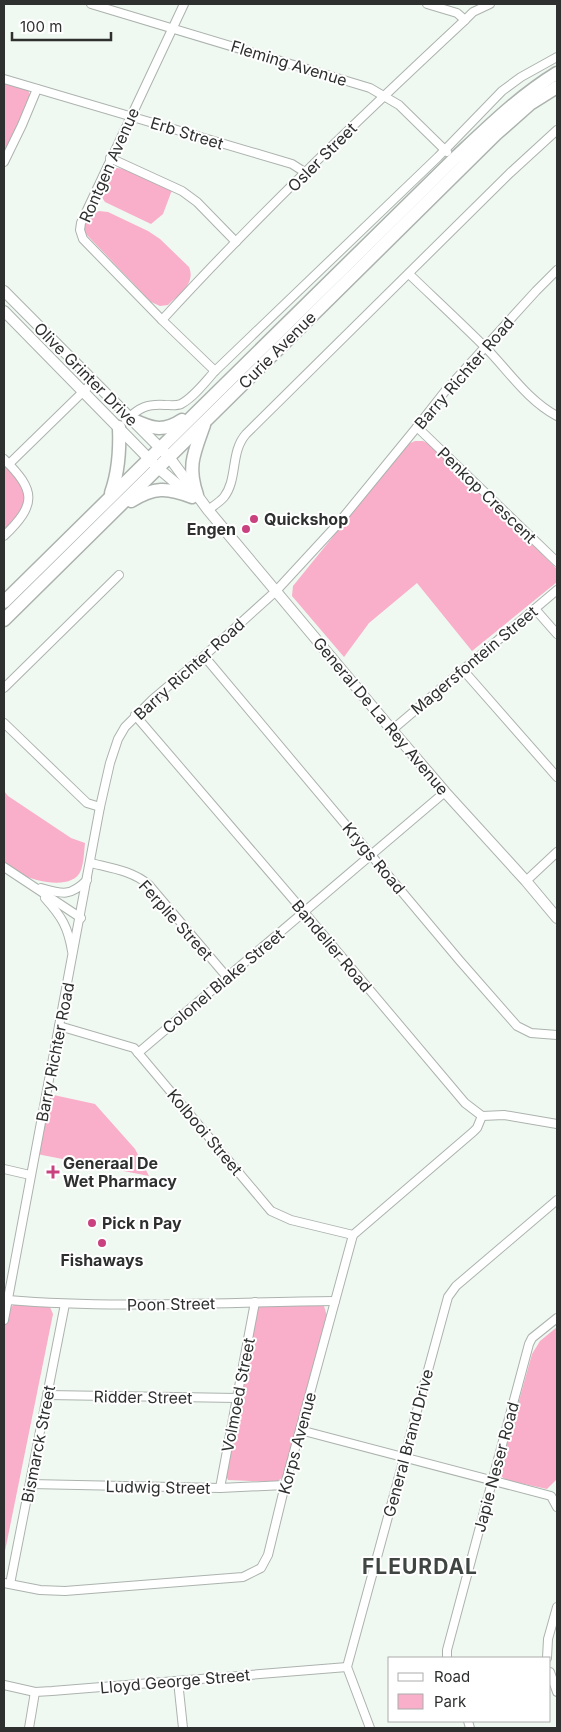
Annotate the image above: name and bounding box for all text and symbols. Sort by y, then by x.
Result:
scale bar [12,10,111,42]
text: 100 m [20,17,62,36]
street label: Fleming Avenue [228,36,350,90]
street label: Rontgen Avenue [75,105,143,225]
street label: Erb Street [148,112,226,154]
street label: Osler Street [283,118,361,196]
street label: Curie Avenue [234,307,320,393]
street label: Barry Richter Road [410,313,518,433]
street label: Olive Grinter Drive [30,318,142,430]
street label: Penkop Crescent [433,443,541,547]
place label: Quickshop [264,509,348,529]
marker: Quickshop [248,513,260,525]
place label: Engen [187,519,236,539]
marker: Engen [240,523,252,535]
street label: Magersfontein Street [407,601,541,719]
street label: Barry Richter Road [130,614,248,724]
street label: General De La Rey Avenue [309,633,453,799]
street label: Krygs Road [338,818,410,898]
street label: Ferplie Street [135,876,217,964]
street label: Bandelier Road [288,896,376,996]
street label: Colonel Blake Street [158,924,288,1038]
street label: Barry Richter Road [32,980,78,1124]
street label: Kolbooi Street [163,1085,247,1179]
place label: Generaal De Wet Pharmacy [63,1153,177,1191]
marker: Generaal De Wet Pharmacy [47,1166,59,1178]
place label: Pick n Pay [102,1213,182,1233]
marker: Pick n Pay [86,1217,98,1229]
marker: Fishaways [96,1237,108,1249]
place label: Fishaways [60,1250,144,1270]
street label: Poon Street [127,1293,215,1315]
street label: Volmoed Street [217,1336,259,1454]
street label: General Brand Drive [379,1367,437,1519]
street label: Bismarck Street [17,1384,59,1504]
street label: Ridder Street [93,1386,193,1408]
street label: Korps Avenue [274,1390,320,1496]
street label: Japie Neser Road [469,1400,523,1534]
street label: Ludwig Street [105,1476,211,1498]
district label: FLEURDAL [362,1554,478,1579]
legend [388,1657,551,1722]
street label: Lloyd George Street [99,1664,251,1698]
text: Road [434,1667,470,1686]
text: Park [434,1692,467,1711]

